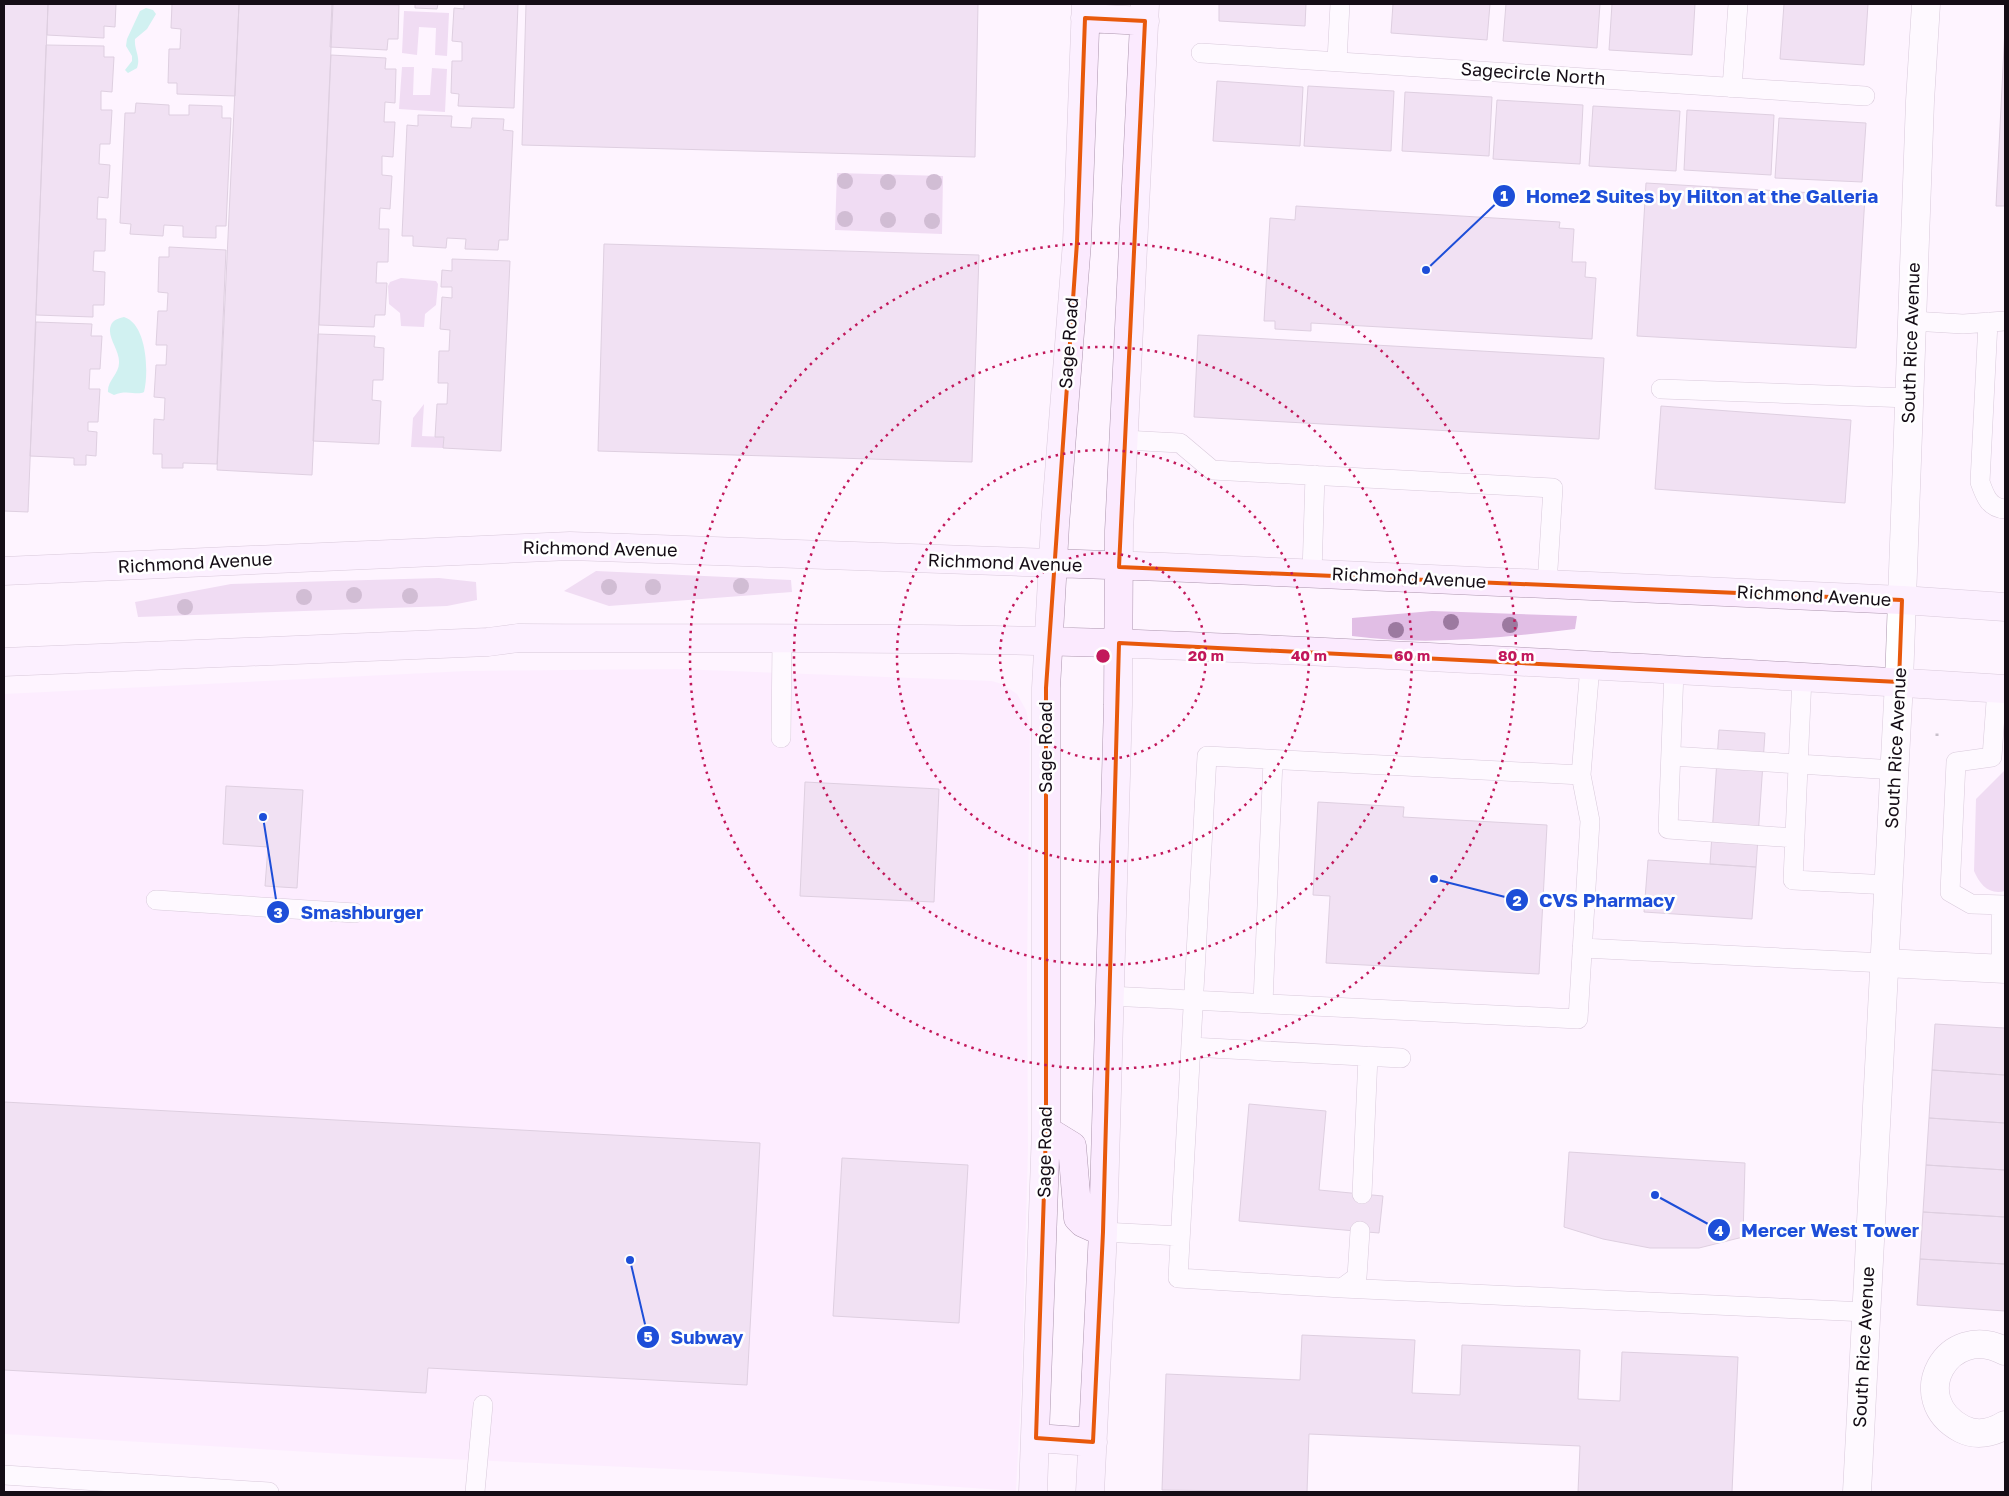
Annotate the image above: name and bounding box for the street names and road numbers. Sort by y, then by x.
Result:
street label: Sagecircle North [1460,57,1606,89]
street label: South Rice Avenue [1896,262,1924,424]
street label: Sage Road [1054,296,1082,389]
street label: Richmond Avenue [522,536,678,560]
street label: Richmond Avenue [117,547,273,577]
street label: Richmond Avenue [927,548,1083,576]
street label: Richmond Avenue [1331,562,1487,592]
street label: Richmond Avenue [1736,580,1892,610]
street label: South Rice Avenue [1880,667,1910,829]
street label: Sage Road [1034,701,1056,793]
street label: Sage Road [1032,1106,1056,1198]
street label: South Rice Avenue [1848,1266,1878,1428]

